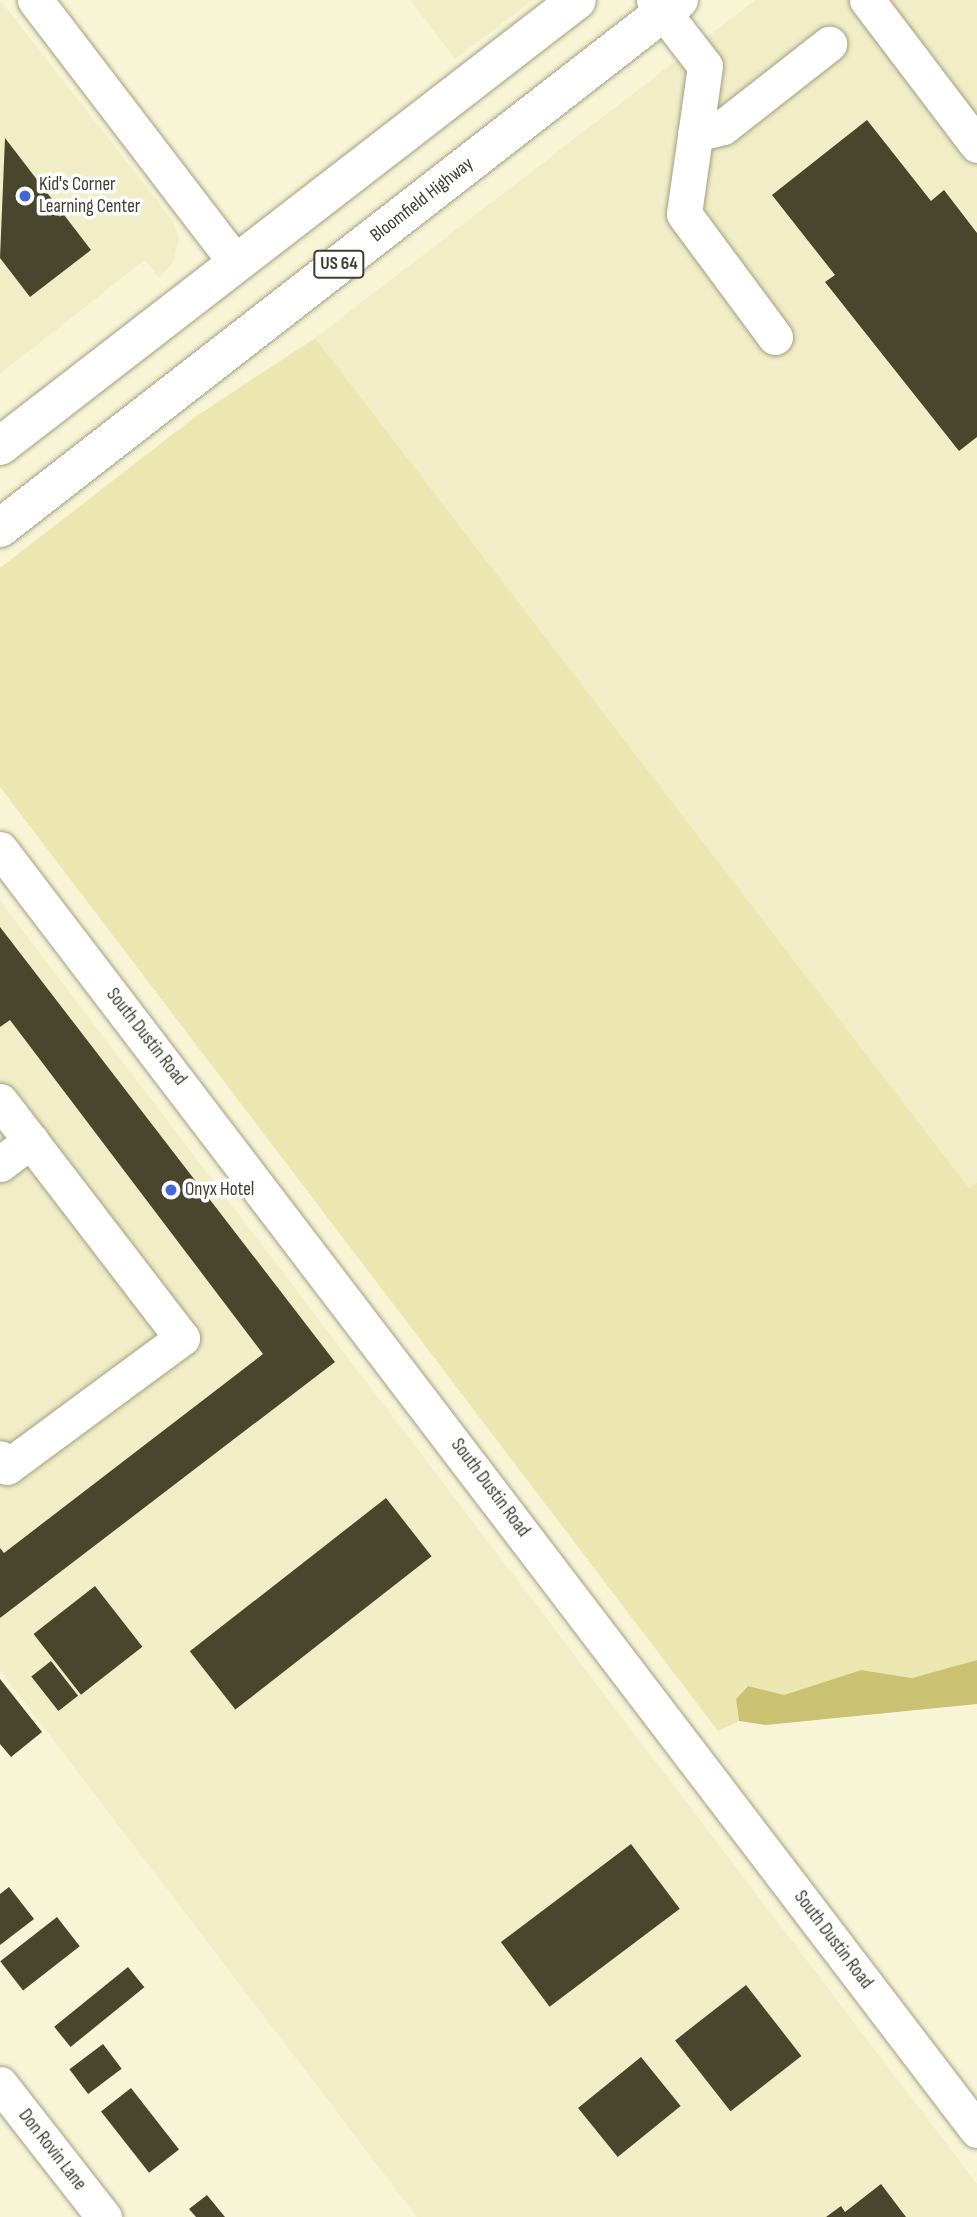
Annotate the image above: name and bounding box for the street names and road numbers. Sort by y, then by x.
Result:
street label: Bloomfield Highway [366,153,478,247]
road number: US 64 [313,250,365,278]
street label: South Dustin Road [101,984,191,1090]
street label: South Dustin Road [446,1434,534,1542]
street label: South Dustin Road [789,1886,877,1994]
street label: Don Rovin Lane [13,2105,91,2195]

